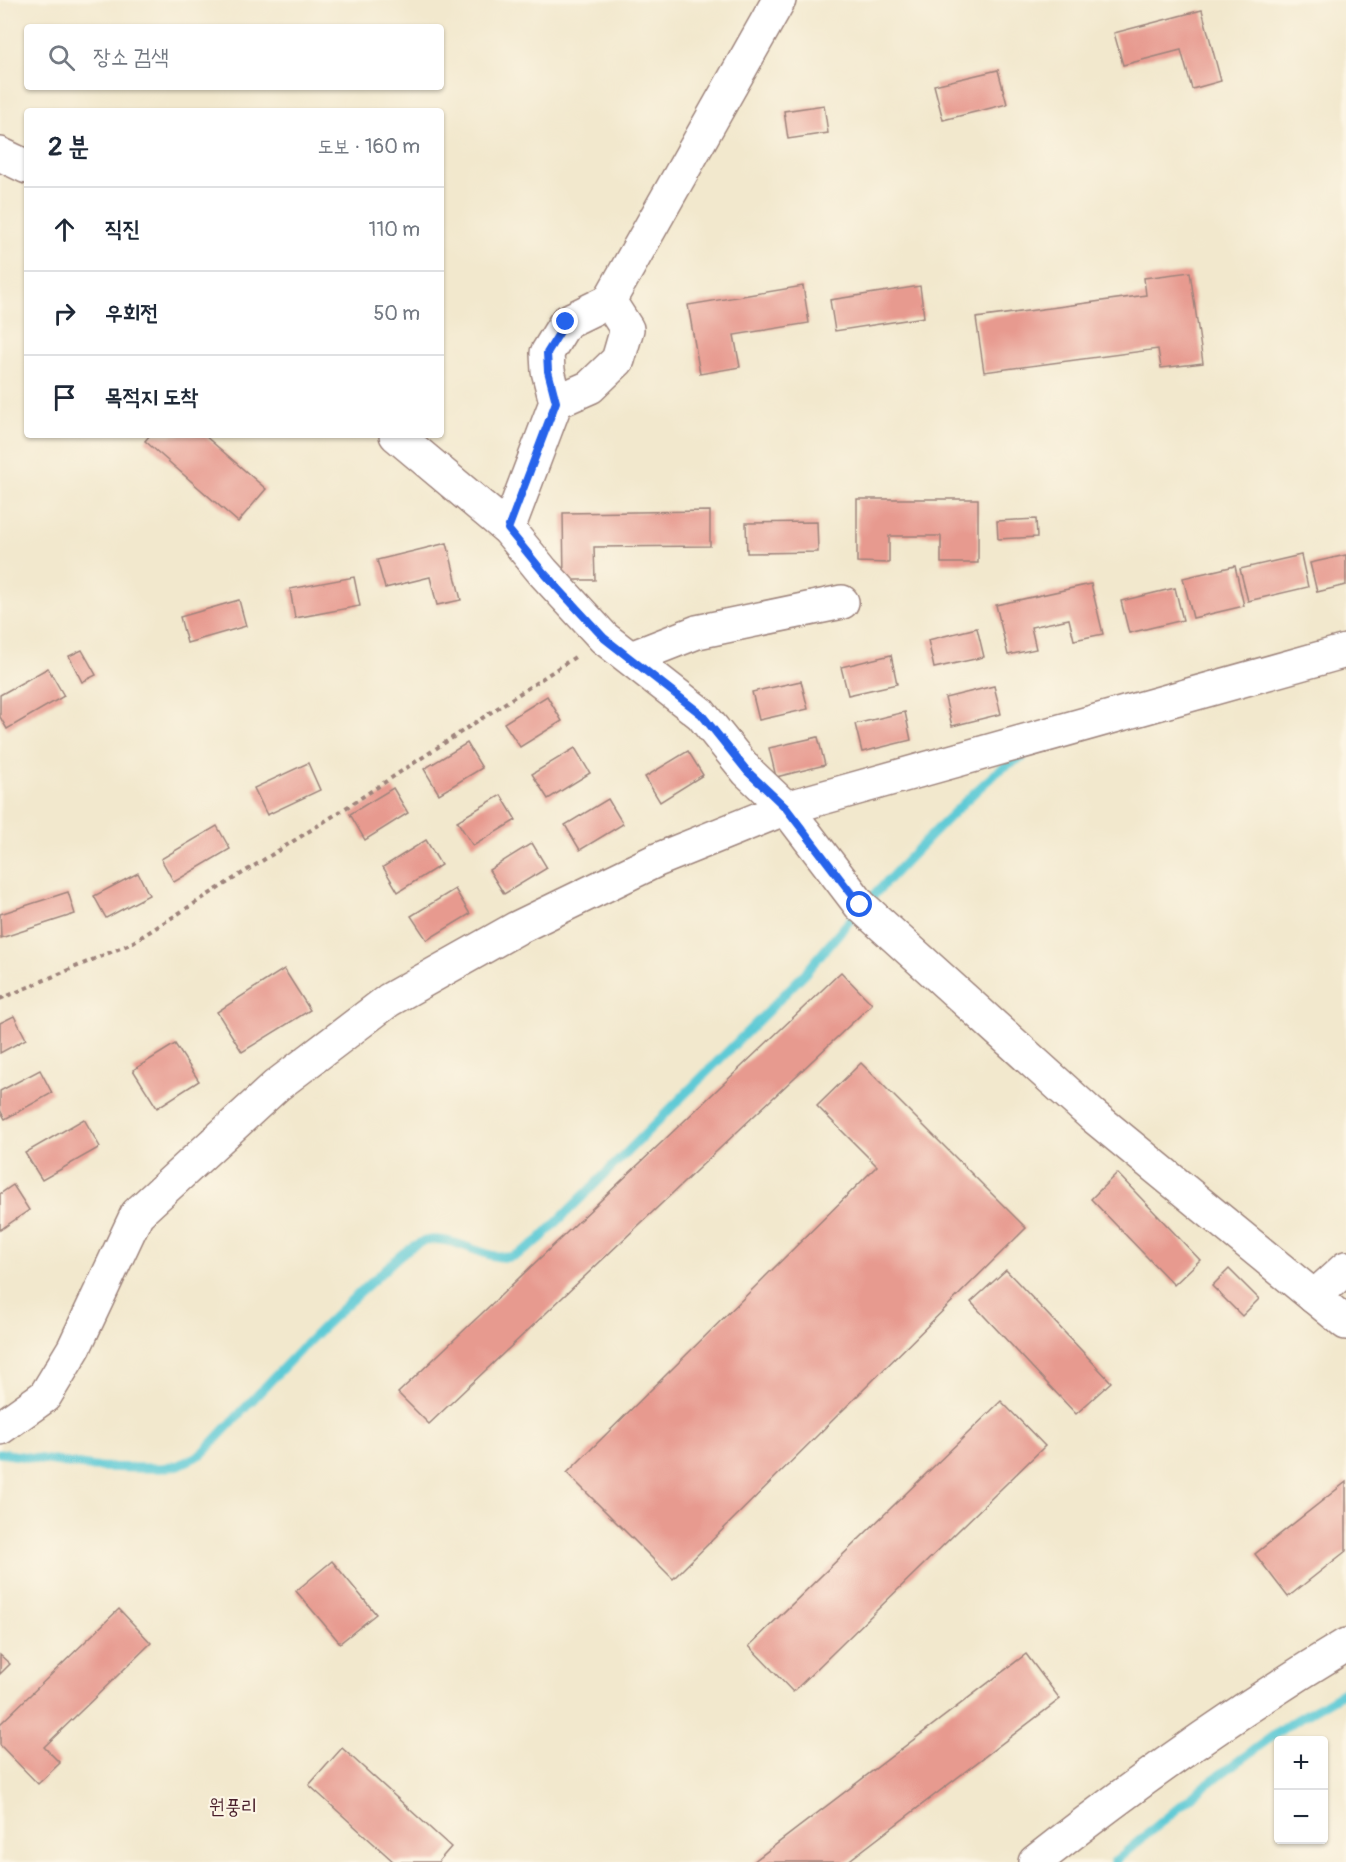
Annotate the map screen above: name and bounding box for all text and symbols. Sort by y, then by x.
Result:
search box [24,24,444,90]
icon: search [45,41,78,74]
text: 장소 검색 [93,43,169,71]
text: 2 분 [48,131,89,163]
text: 도보 · 160 m [317,134,420,159]
icon: ahead [48,213,81,246]
text: 직진 [105,215,140,243]
text: 110 m [369,217,420,242]
icon: right [48,297,81,330]
text: 우회전 [105,299,158,327]
text: 50 m [373,301,420,326]
route end [552,308,578,334]
icon: arrive [48,381,81,414]
text: 목적지 도착 [105,383,198,411]
route start [846,891,872,917]
map controls [1274,1736,1328,1844]
button: + [1274,1736,1328,1790]
button: − [1274,1790,1328,1844]
district label: 원풍리 [209,1794,257,1819]

